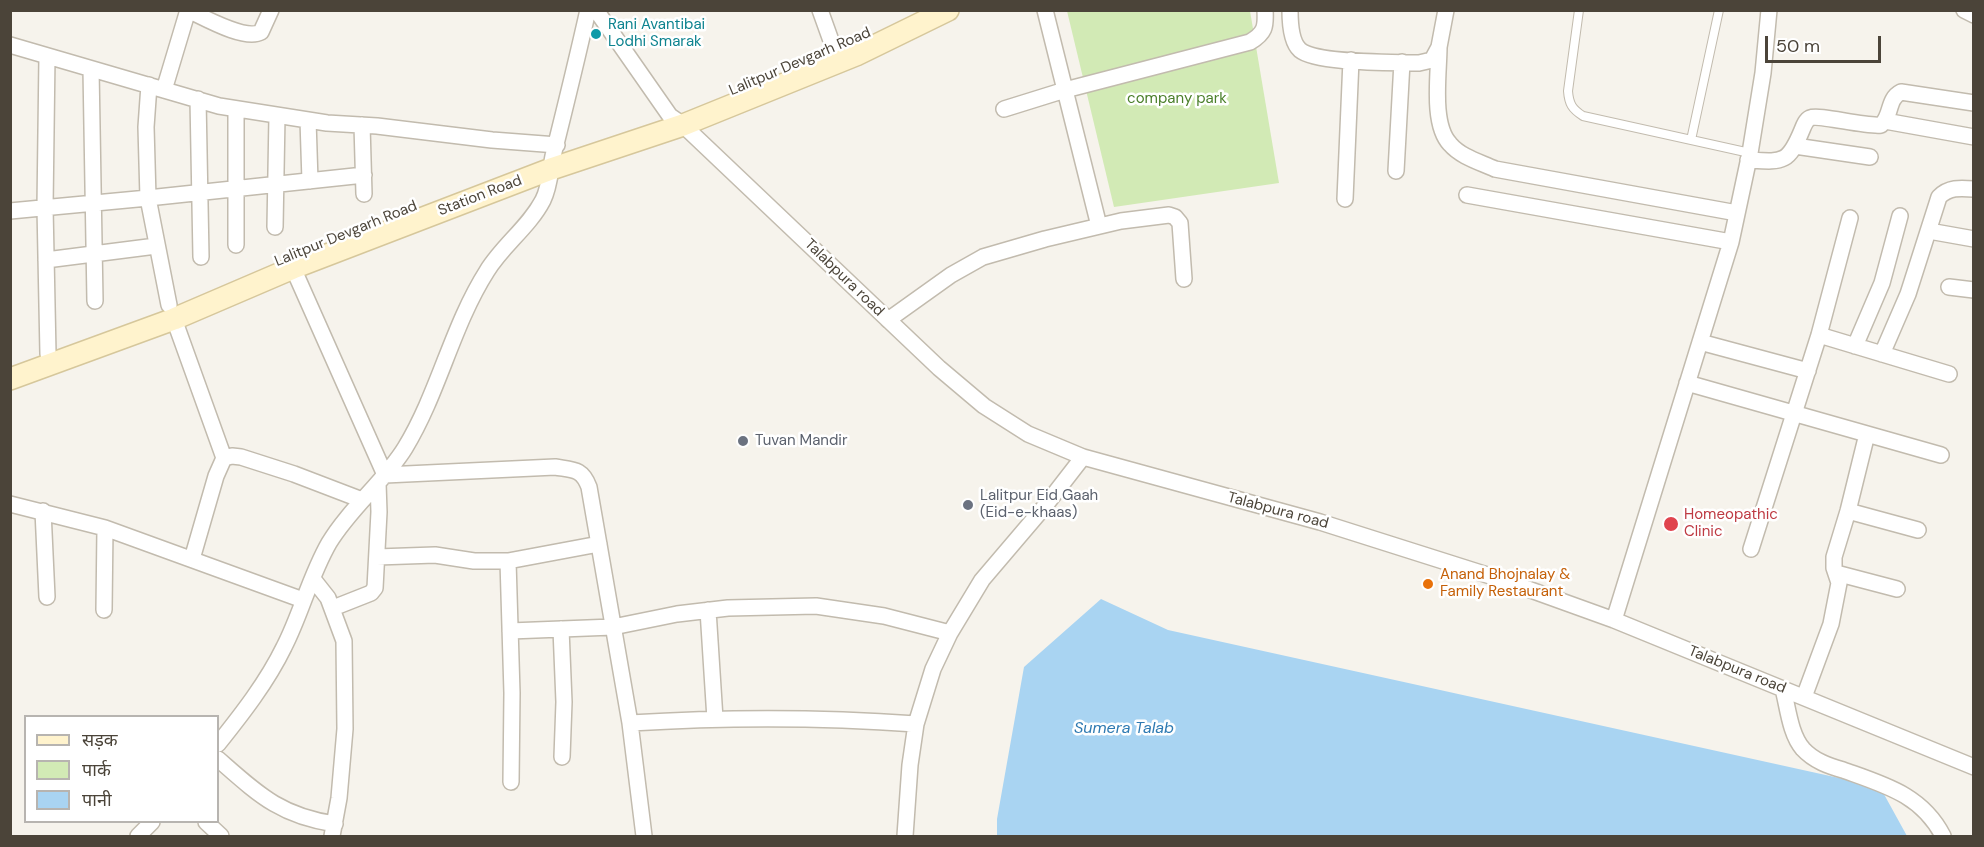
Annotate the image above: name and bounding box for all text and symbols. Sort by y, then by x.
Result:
place label: Rani Avantibai Lodhi Smarak [608,16,705,51]
street label: Lalitpur Devgarh Road [726,24,874,100]
scale bar [1768,24,1884,62]
marker: Rani Avantibai Lodhi Smarak [589,27,603,41]
text: 50 m [1776,34,1820,58]
park label: company park [1127,90,1227,108]
street label: Station Road [435,172,525,220]
street label: Lalitpur Devgarh Road [272,197,420,271]
street label: Talabpura road [800,235,888,321]
place label: Tuvan Mandir [755,432,847,450]
marker: Tuvan Mandir [736,434,750,448]
place label: Lalitpur Eid Gaah (Eid-e-khaas) [980,487,1098,522]
street label: Talabpura road [1226,489,1330,533]
marker: Lalitpur Eid Gaah (Eid-e-khaas) [961,498,975,512]
place label: Homeopathic Clinic [1684,506,1778,541]
marker: Homeopathic Clinic [1662,515,1680,533]
place label: Anand Bhojnalay & Family Restaurant [1440,566,1570,601]
marker: Anand Bhojnalay & Family Restaurant [1421,577,1435,591]
street label: Talabpura road [1686,642,1788,698]
legend [24,715,219,823]
water label: Sumera Talab [1074,719,1174,739]
text: सड़क [82,728,118,752]
text: पार्क [82,758,111,782]
text: पानी [82,788,112,812]

